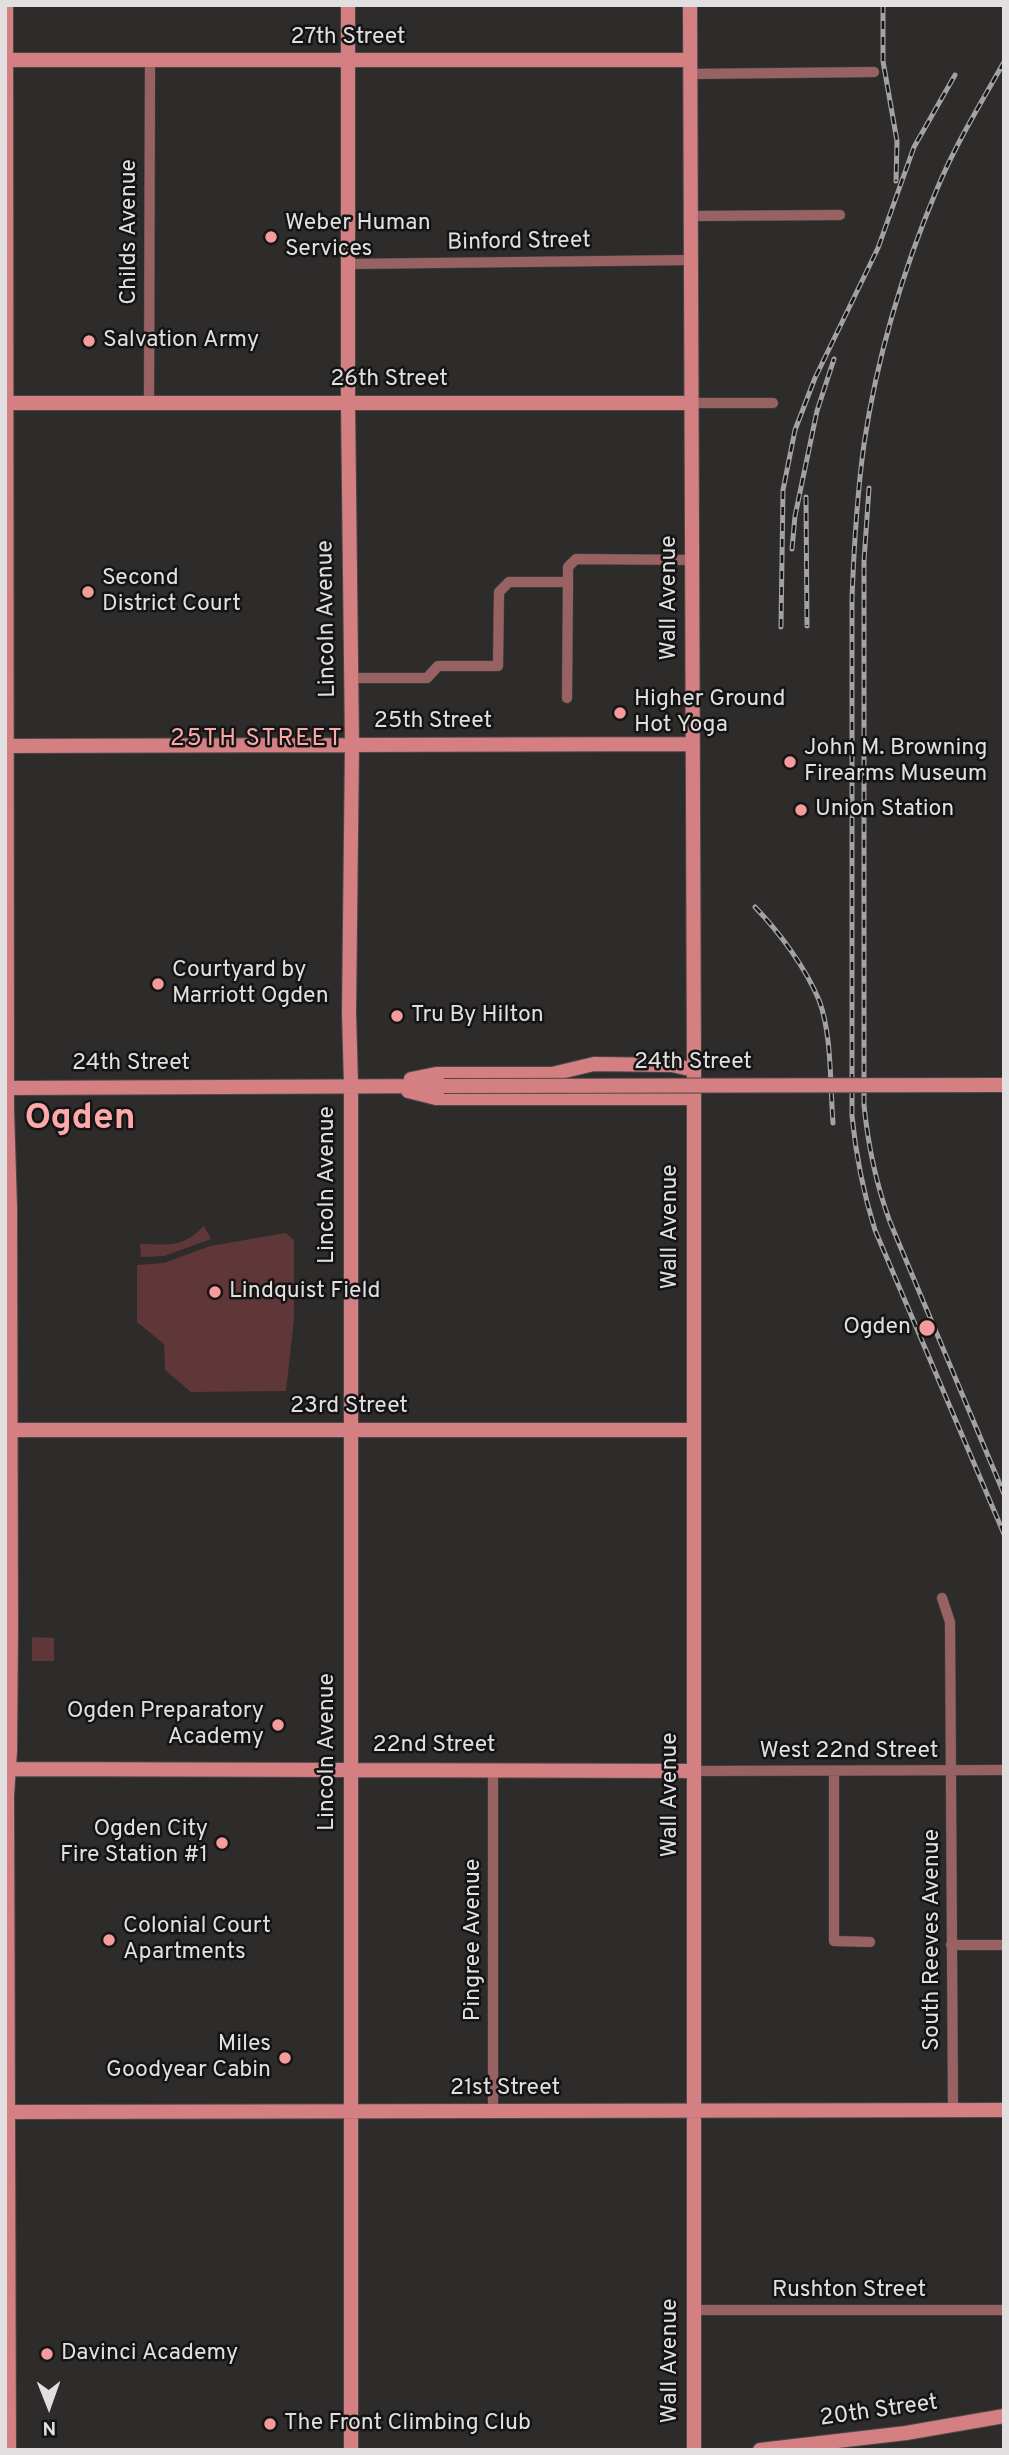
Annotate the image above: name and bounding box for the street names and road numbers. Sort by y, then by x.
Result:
street label: 27th Street [290,24,406,52]
street label: Childs Avenue [116,159,144,305]
street label: Binford Street [447,228,591,258]
street label: 26th Street [330,366,448,394]
street label: Wall Avenue [656,535,684,661]
street label: Lincoln Avenue [313,540,343,698]
street label: 25th Street [374,708,492,736]
street label: 24th Street [634,1049,752,1077]
street label: 24th Street [72,1050,190,1078]
street label: Lincoln Avenue [314,1106,342,1264]
street label: Wall Avenue [657,1164,685,1290]
street label: 23rd Street [290,1393,408,1421]
street label: Lincoln Avenue [314,1673,342,1831]
street label: 22nd Street [372,1732,496,1760]
street label: Wall Avenue [657,1732,685,1858]
street label: West 22nd Street [760,1738,938,1766]
street label: South Reeves Avenue [919,1829,947,2051]
street label: Pingree Avenue [460,1859,488,2021]
street label: 21st Street [450,2075,560,2103]
street label: Rushton Street [772,2277,926,2305]
street label: Wall Avenue [657,2298,685,2424]
street label: 20th Street [818,2390,940,2434]

